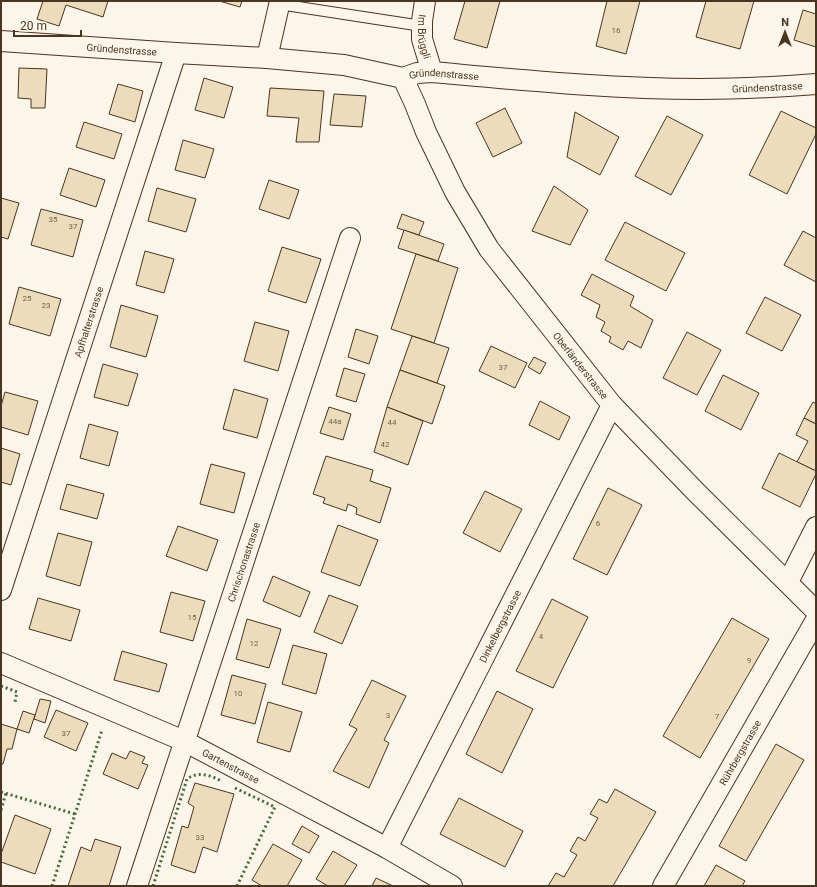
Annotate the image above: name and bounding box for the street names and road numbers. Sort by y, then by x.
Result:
street label: Im Brüggli [416,13,433,60]
street label: Gründenstrasse [86,41,157,57]
street label: Gründenstrasse [407,66,479,82]
street label: Gründenstrasse [732,80,803,94]
street label: Apfhalterstrasse [72,285,105,359]
street label: Oberländerstrasse [551,330,610,401]
street label: Chrischonastrasse [225,521,262,603]
street label: Dinkelbergstrasse [477,588,523,664]
street label: Rührbergstrasse [717,718,763,787]
street label: Gartenstrasse [201,746,261,785]

